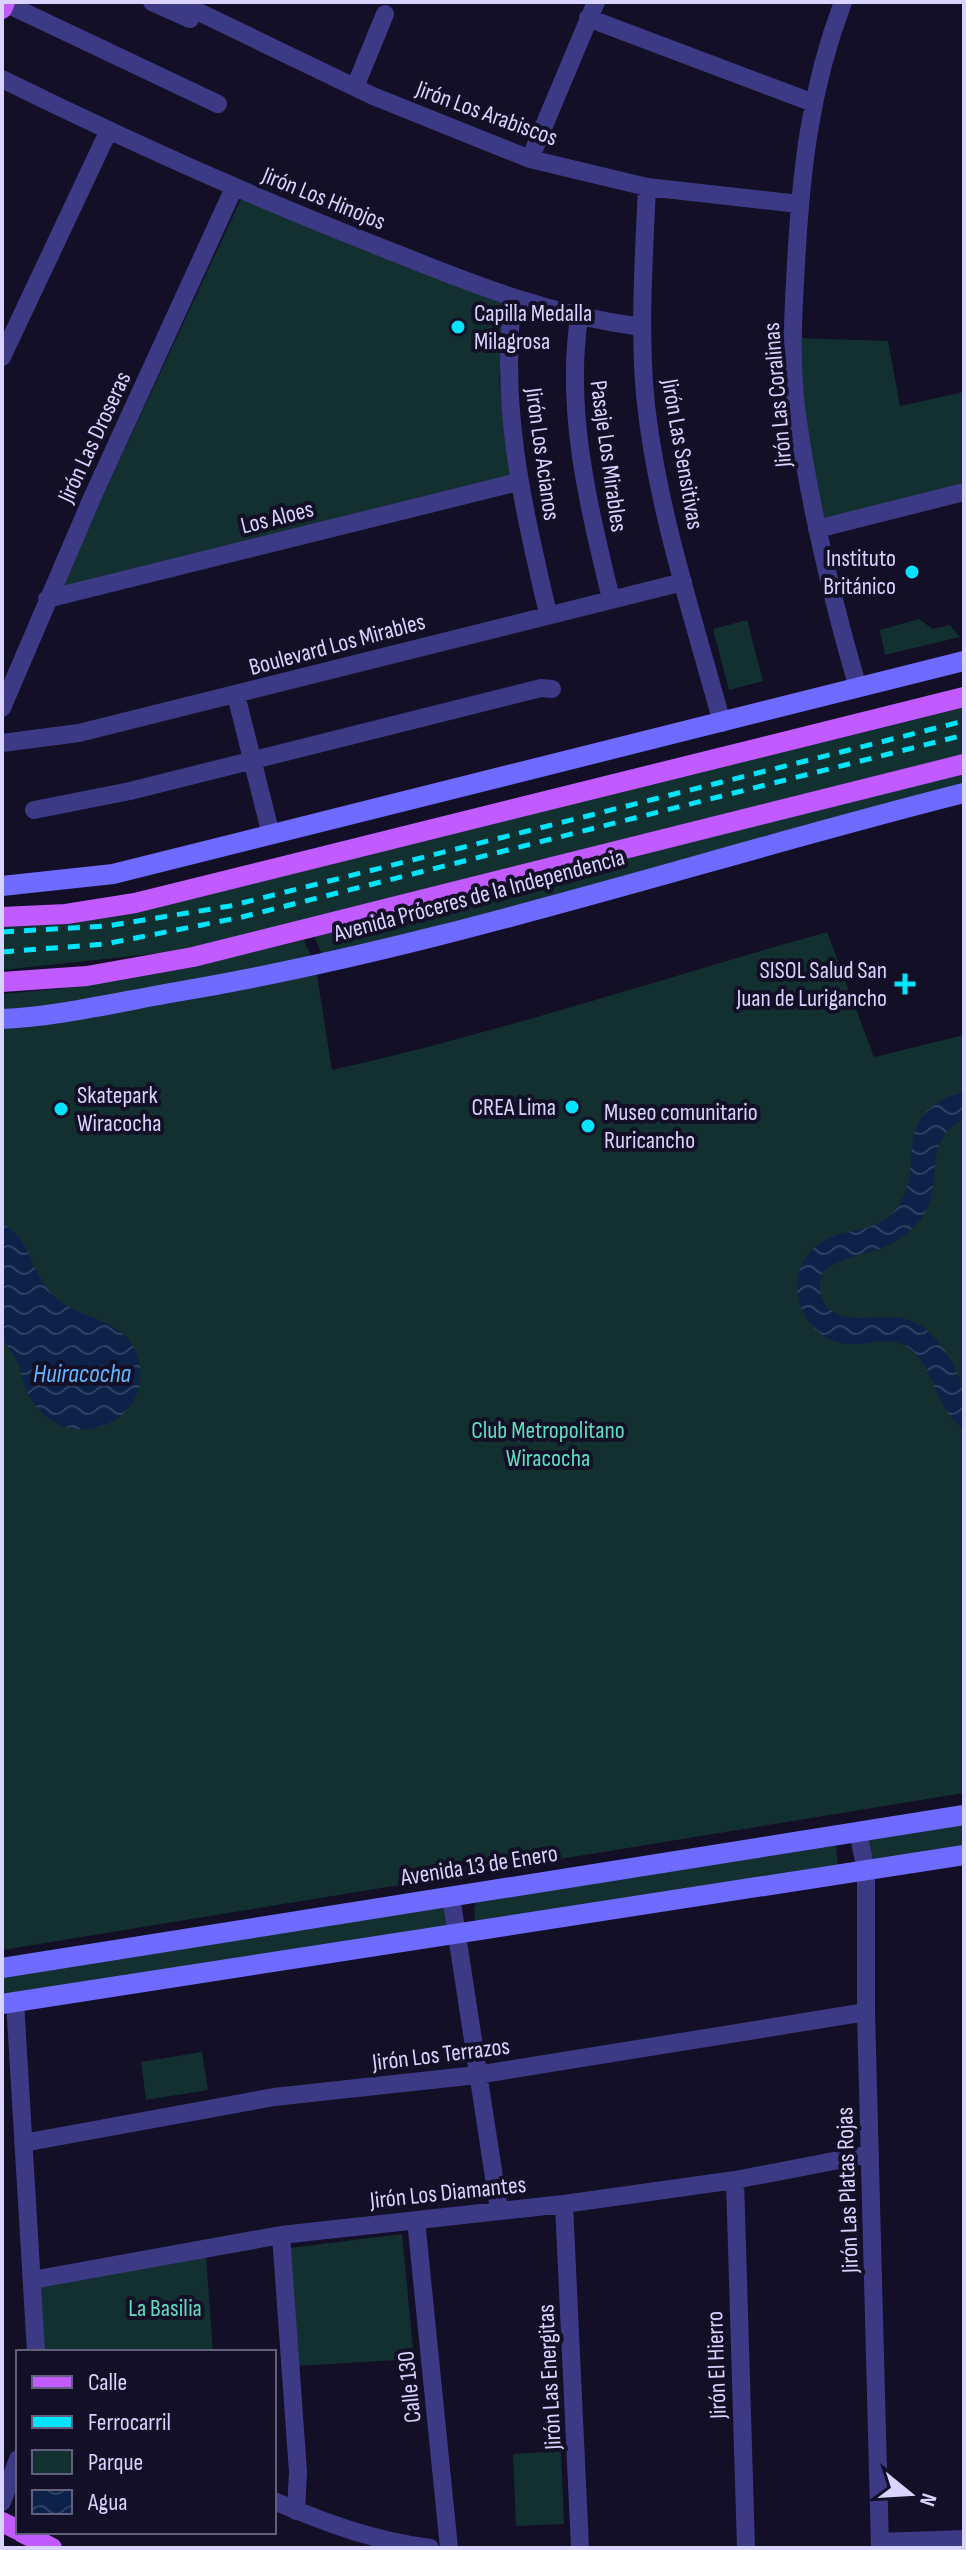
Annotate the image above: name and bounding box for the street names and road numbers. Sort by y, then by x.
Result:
street label: Jirón Los Arabiscos [411,74,562,152]
street label: Jirón Los Hinojos [257,160,390,236]
street label: Jirón Las Coralinas [757,321,798,470]
street label: Jirón Las Droseras [51,367,137,508]
street label: Jirón Las Sensitivas [655,376,710,532]
street label: Pasaje Los Mirables [584,378,633,534]
street label: Jirón Los Acianos [519,385,566,522]
street label: Los Aloes [238,494,317,541]
street label: Boulevard Los Mirables [246,607,428,682]
street label: Avenida Próceres de la Independencia [330,843,628,949]
street label: Avenida 13 de Enero [398,1839,560,1892]
street label: Jirón Los Terrazos [370,2032,511,2077]
street label: Jirón Las Platas Rojas [830,2106,865,2274]
street label: Jirón Los Diamantes [368,2170,528,2215]
street label: Jirón Las Energitas [531,2303,568,2451]
street label: Jirón El Hierro [700,2311,733,2420]
street label: Calle 130 [391,2350,428,2424]

